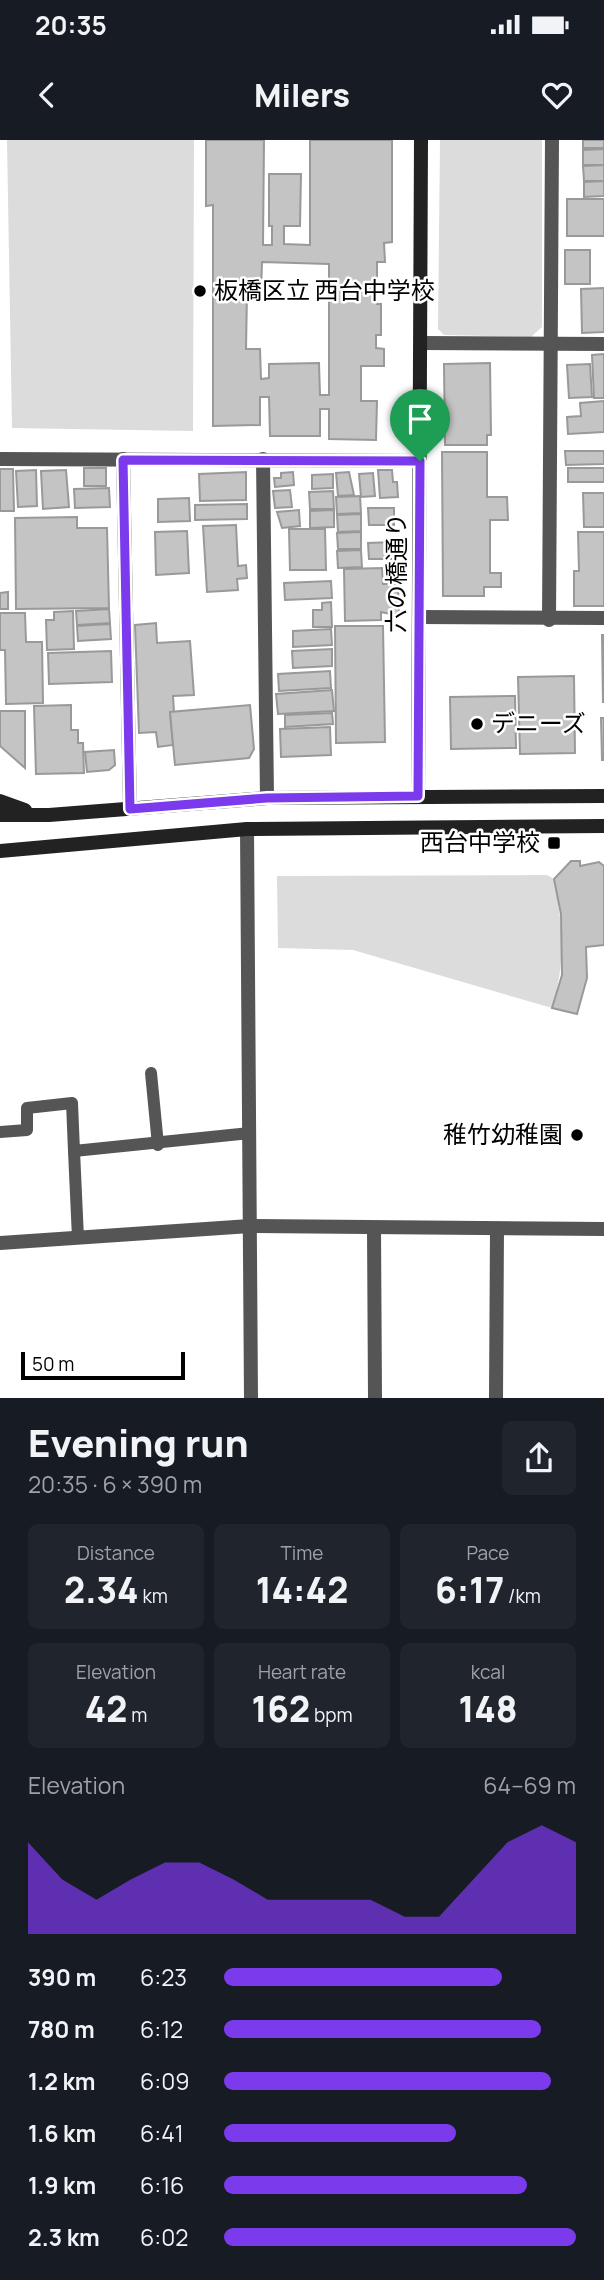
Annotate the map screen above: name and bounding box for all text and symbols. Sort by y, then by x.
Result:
text: 20:35 [35,7,107,43]
text: Milers [254,73,350,117]
icon: back [28,76,66,114]
icon: heart [538,76,576,114]
place label: 板橋区立 西台中学校 [214,273,435,306]
marker: 板橋区立 西台中学校 [192,283,208,299]
pin [390,389,450,461]
icon: arrive [401,400,439,438]
street label: 六の橋通り [379,513,412,633]
place label: デニーズ [491,706,586,739]
marker: デニーズ [469,716,485,732]
place label: 西台中学校 [420,825,540,858]
marker: 西台中学校 [546,835,562,851]
place label: 稚竹幼稚園 [443,1117,563,1150]
marker: 稚竹幼稚園 [569,1127,585,1143]
scale bar [21,1349,186,1381]
text: 50 m [32,1351,74,1377]
text: Evening run [28,1416,249,1468]
button: share [502,1421,576,1495]
text: 20:35 · 6 × 390 m [28,1468,202,1500]
text: Distance [77,1540,155,1566]
text: Time [281,1540,323,1566]
text: Pace [467,1540,509,1566]
text: 2.34 [64,1566,139,1614]
text: 14:42 [256,1566,348,1614]
text: 6:17 [435,1566,504,1614]
text: km [139,1583,168,1609]
text: /km [504,1583,541,1609]
text: Elevation [76,1659,156,1685]
text: Heart rate [258,1659,346,1685]
text: kcal [471,1659,505,1685]
text: 42 [85,1685,127,1733]
text: 162 [251,1685,310,1733]
text: 148 [458,1685,518,1733]
text: m [127,1702,147,1728]
text: bpm [310,1702,353,1728]
text: Elevation [28,1769,125,1801]
text: 64–69 m [483,1769,576,1801]
text: 390 m [28,1961,96,1993]
text: 6:23 [140,1961,187,1993]
text: 780 m [28,2013,95,2045]
text: 6:12 [140,2013,183,2045]
text: 1.2 km [28,2065,95,2097]
text: 6:09 [140,2065,189,2097]
text: 1.6 km [28,2117,96,2149]
text: 6:41 [140,2117,184,2149]
text: 1.9 km [28,2169,96,2201]
text: 6:16 [140,2169,184,2201]
text: 2.3 km [28,2221,100,2253]
text: 6:02 [140,2221,188,2253]

